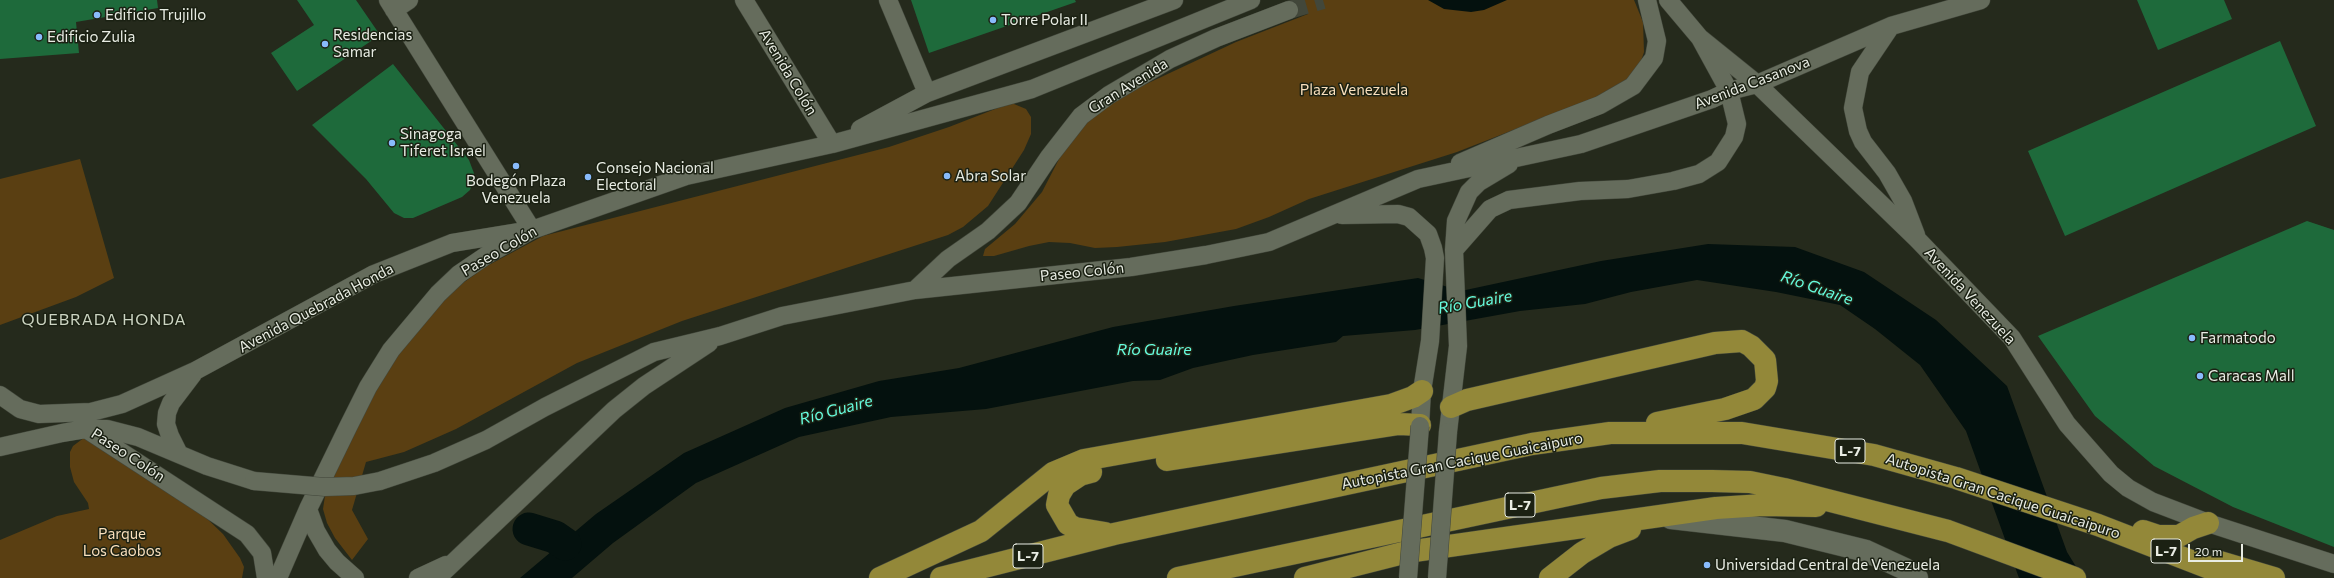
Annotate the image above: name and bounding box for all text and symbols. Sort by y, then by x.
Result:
place label: Edificio Trujillo [105,6,206,24]
marker: Edificio Trujillo [92,10,102,20]
place label: Torre Polar II [1001,11,1088,29]
marker: Torre Polar II [988,15,998,25]
place label: Residencias Samar [333,26,412,61]
street label: Avenida Colón [755,26,821,118]
place label: Edificio Zulia [47,28,135,46]
marker: Edificio Zulia [34,32,44,42]
marker: Residencias Samar [320,39,330,49]
street label: Avenida Casanova [1692,53,1812,113]
street label: Gran Avenida [1085,54,1171,118]
park label: Plaza Venezuela [1300,81,1408,99]
place label: Sinagoga Tiferet Israel [400,125,486,160]
marker: Sinagoga Tiferet Israel [387,138,397,148]
place label: Consejo Nacional Electoral [596,159,714,194]
marker: Bodegón Plaza Venezuela [511,161,521,171]
place label: Abra Solar [955,167,1026,185]
marker: Abra Solar [942,171,952,181]
place label: Bodegón Plaza Venezuela [466,172,566,207]
marker: Consejo Nacional Electoral [583,172,593,182]
street label: Paseo Colón [458,222,540,280]
street label: Avenida Venezuela [1920,244,2020,348]
street label: Paseo Colón [1039,259,1125,285]
street label: Avenida Quebrada Honda [236,260,396,356]
water label: Río Guaire [1778,267,1856,309]
water label: Río Guaire [1436,286,1514,318]
district label: QUEBRADA HONDA [21,310,187,330]
place label: Farmatodo [2200,329,2276,347]
marker: Farmatodo [2187,333,2197,343]
water label: Río Guaire [1116,340,1192,360]
place label: Caracas Mall [2208,367,2294,385]
marker: Caracas Mall [2195,371,2205,381]
water label: Río Guaire [797,391,875,429]
street label: Paseo Colón [88,424,168,486]
street label: Autopista Gran Cacique Guaicaipuro [1340,429,1584,493]
road number: L-7 [1835,439,1865,463]
street label: Autopista Gran Cacique Guaicaipuro [1883,449,2123,543]
road number: L-7 [1505,493,1535,517]
park label: Parque Los Caobos [83,525,161,560]
scale bar [2190,536,2245,562]
road number: L-7 [2151,539,2181,563]
road number: L-7 [1013,544,1043,568]
text: 20 m [2195,544,2222,558]
place label: Universidad Central de Venezuela [1715,556,1940,574]
marker: Universidad Central de Venezuela [1702,560,1712,570]

